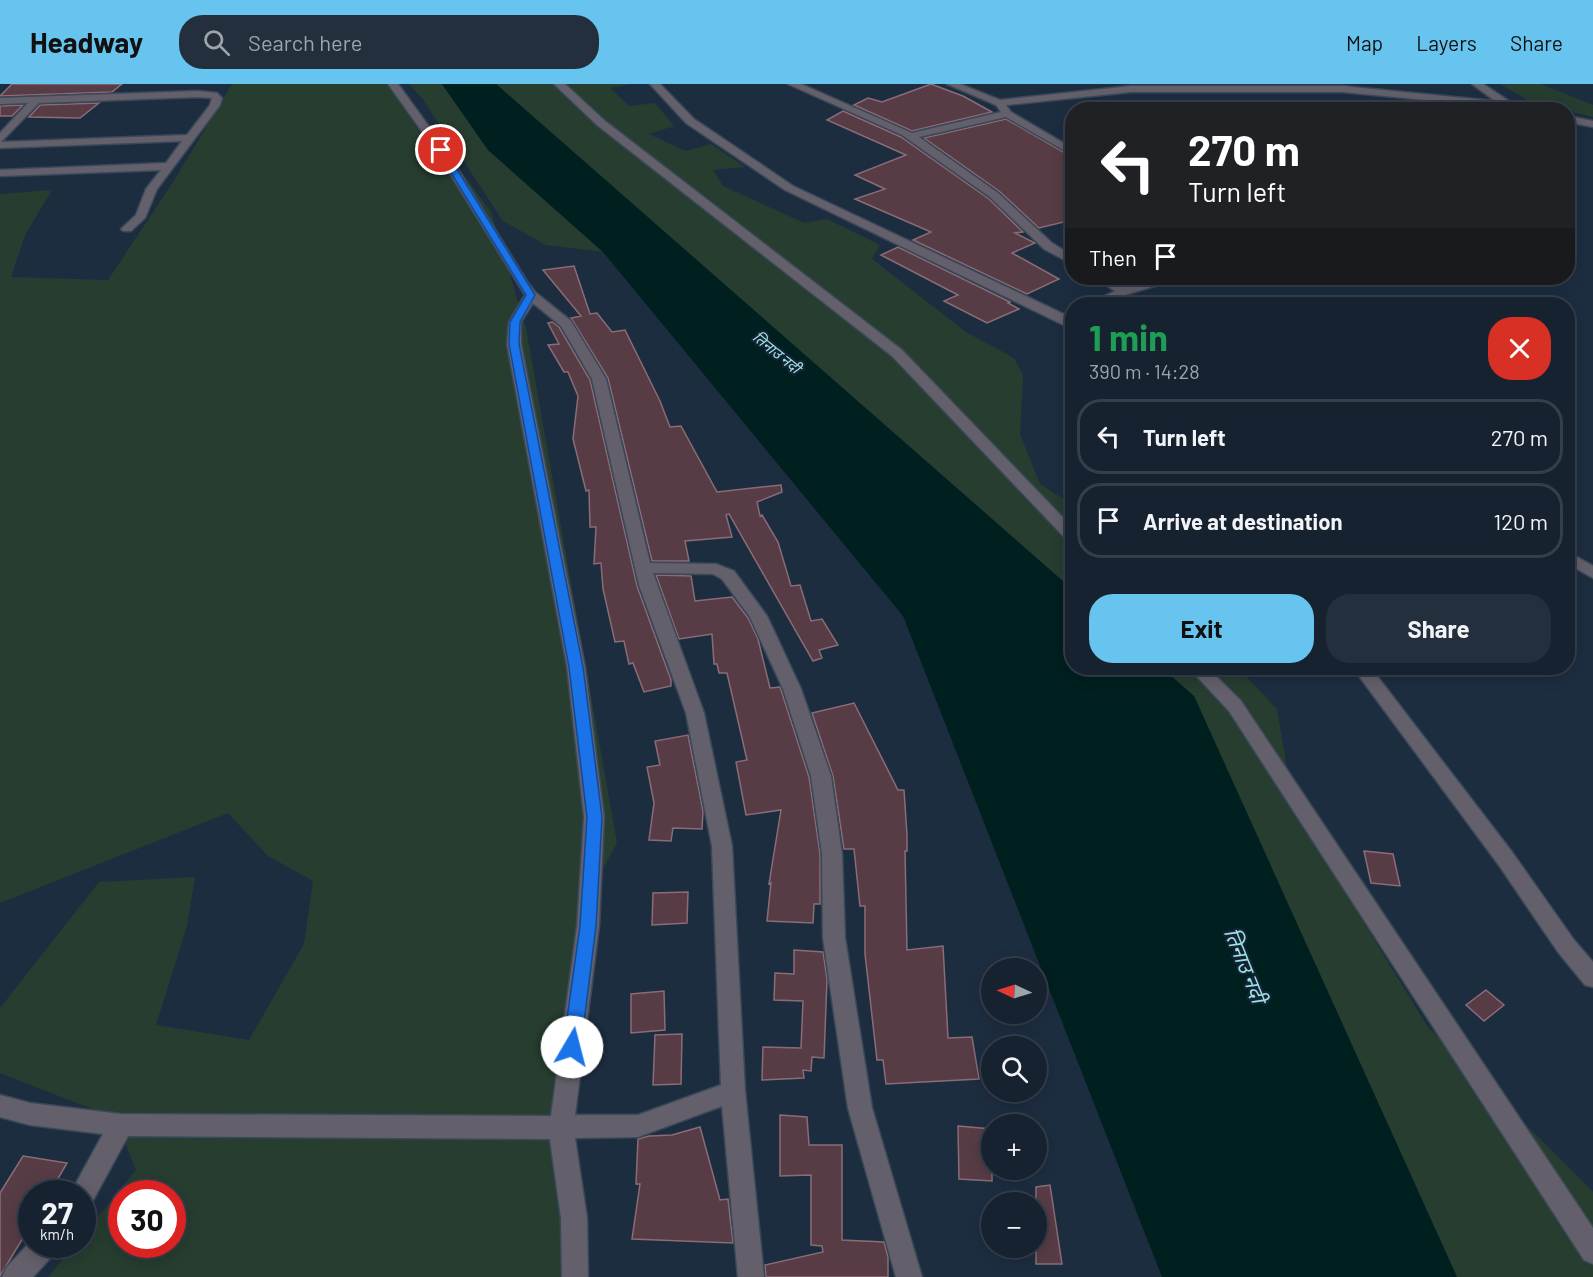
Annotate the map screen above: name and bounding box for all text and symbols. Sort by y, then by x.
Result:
search box [179,15,599,69]
text: Headway [30,25,143,59]
icon: search [200,26,233,59]
text: Search here [248,29,362,55]
text: Map [1346,30,1383,55]
text: Layers [1416,30,1477,55]
text: Share [1510,30,1563,55]
pin [415,124,466,175]
text: 270 m [1188,124,1300,174]
icon: left [1089,126,1167,204]
icon: arrive [424,133,457,166]
text: Turn left [1188,175,1286,207]
icon: arrive [1149,240,1182,273]
text: Then [1089,244,1137,270]
text: 1 min [1089,315,1168,358]
button: close [1488,317,1551,380]
water label: तिनाउ नदी [750,327,807,379]
text: 390 m · 14:28 [1089,359,1200,383]
icon: left [1092,420,1125,453]
text: Turn left [1143,424,1226,450]
text: 270 m [1491,424,1548,450]
icon: arrive [1092,504,1125,537]
text: Arrive at destination [1143,508,1342,534]
text: 120 m [1493,508,1548,534]
button: Exit [1089,594,1314,663]
button: Share [1326,594,1551,663]
water label: तिनाउ नदी [1220,924,1274,1009]
north arrow [981,958,1047,1024]
map controls [981,958,1047,1258]
position arrow [540,1015,604,1079]
button: search [981,1036,1047,1102]
button: + [981,1114,1047,1180]
speed limit sign: 30 [108,1180,186,1258]
button: − [981,1192,1047,1258]
text: 27 [41,1194,73,1230]
text: km/h [40,1225,74,1243]

